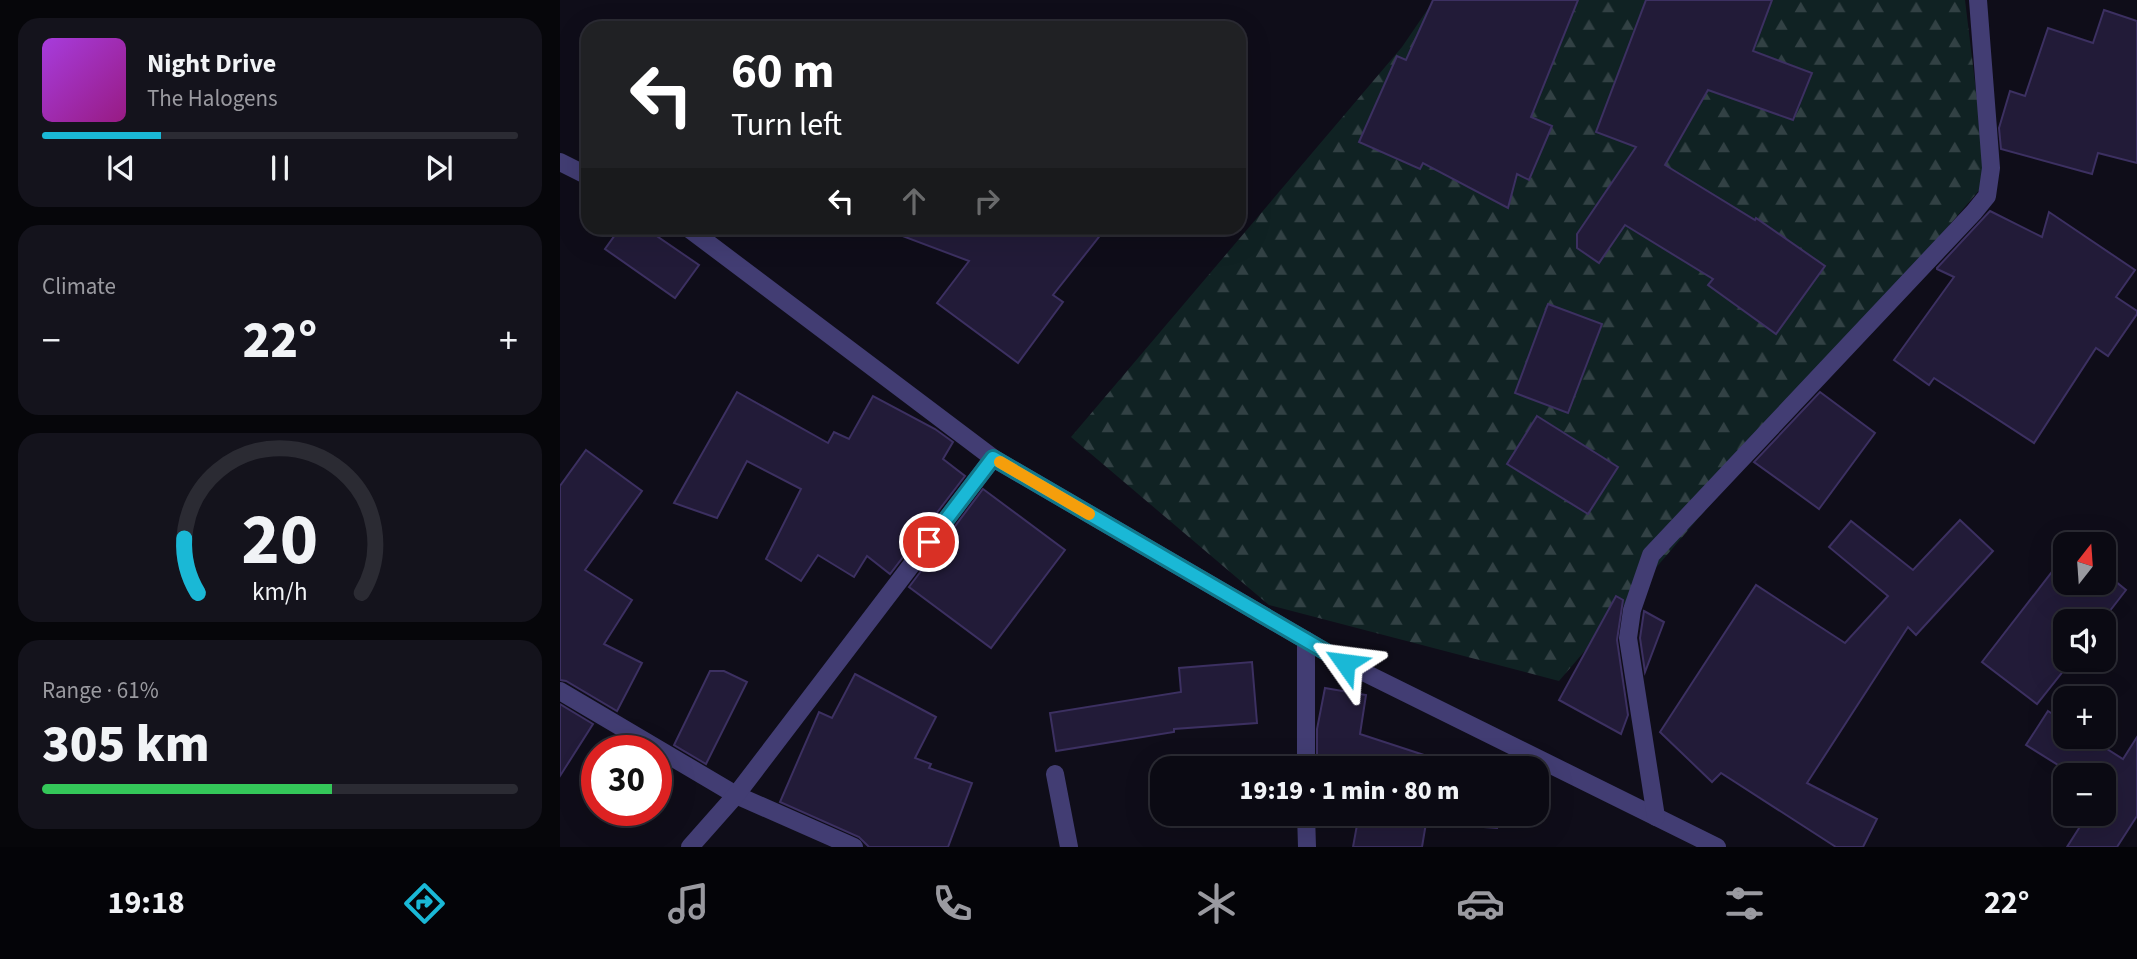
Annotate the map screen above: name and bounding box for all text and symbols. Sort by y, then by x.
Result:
text: 60 m [731,37,835,107]
text: Night Drive [147,45,276,82]
icon: left [616,49,707,140]
text: The Halogens [147,82,278,115]
text: Turn left [731,102,842,148]
icon: previous [102,149,140,187]
icon: pause [261,149,299,187]
icon: next [420,149,458,187]
icon: left [822,182,860,220]
icon: ahead [895,182,933,220]
icon: right [968,182,1006,220]
text: Climate [42,270,116,303]
text: 22° [243,304,317,378]
text: − [42,314,61,368]
text: + [499,314,518,368]
text: 20 [242,489,318,593]
pin [899,512,959,572]
icon: arrive [910,523,948,561]
north arrow [2053,532,2116,595]
map controls [2053,532,2116,826]
text: km/h [252,574,308,610]
button: sound [2053,609,2116,672]
position arrow [1308,626,1382,700]
text: Range · 61% [42,674,159,707]
button: + [2053,686,2116,749]
text: 305 km [42,708,210,782]
speed limit sign: 30 [581,735,672,826]
button: − [2053,763,2116,826]
text: 19:19 · 1 min · 80 m [1240,772,1459,809]
icon: directions [400,879,449,928]
icon: music [664,879,713,928]
icon: phone [928,879,977,928]
icon: climate [1192,879,1241,928]
icon: car [1456,879,1505,928]
icon: filters [1720,879,1769,928]
text: 19:18 [108,880,185,926]
text: 22° [1984,880,2029,926]

